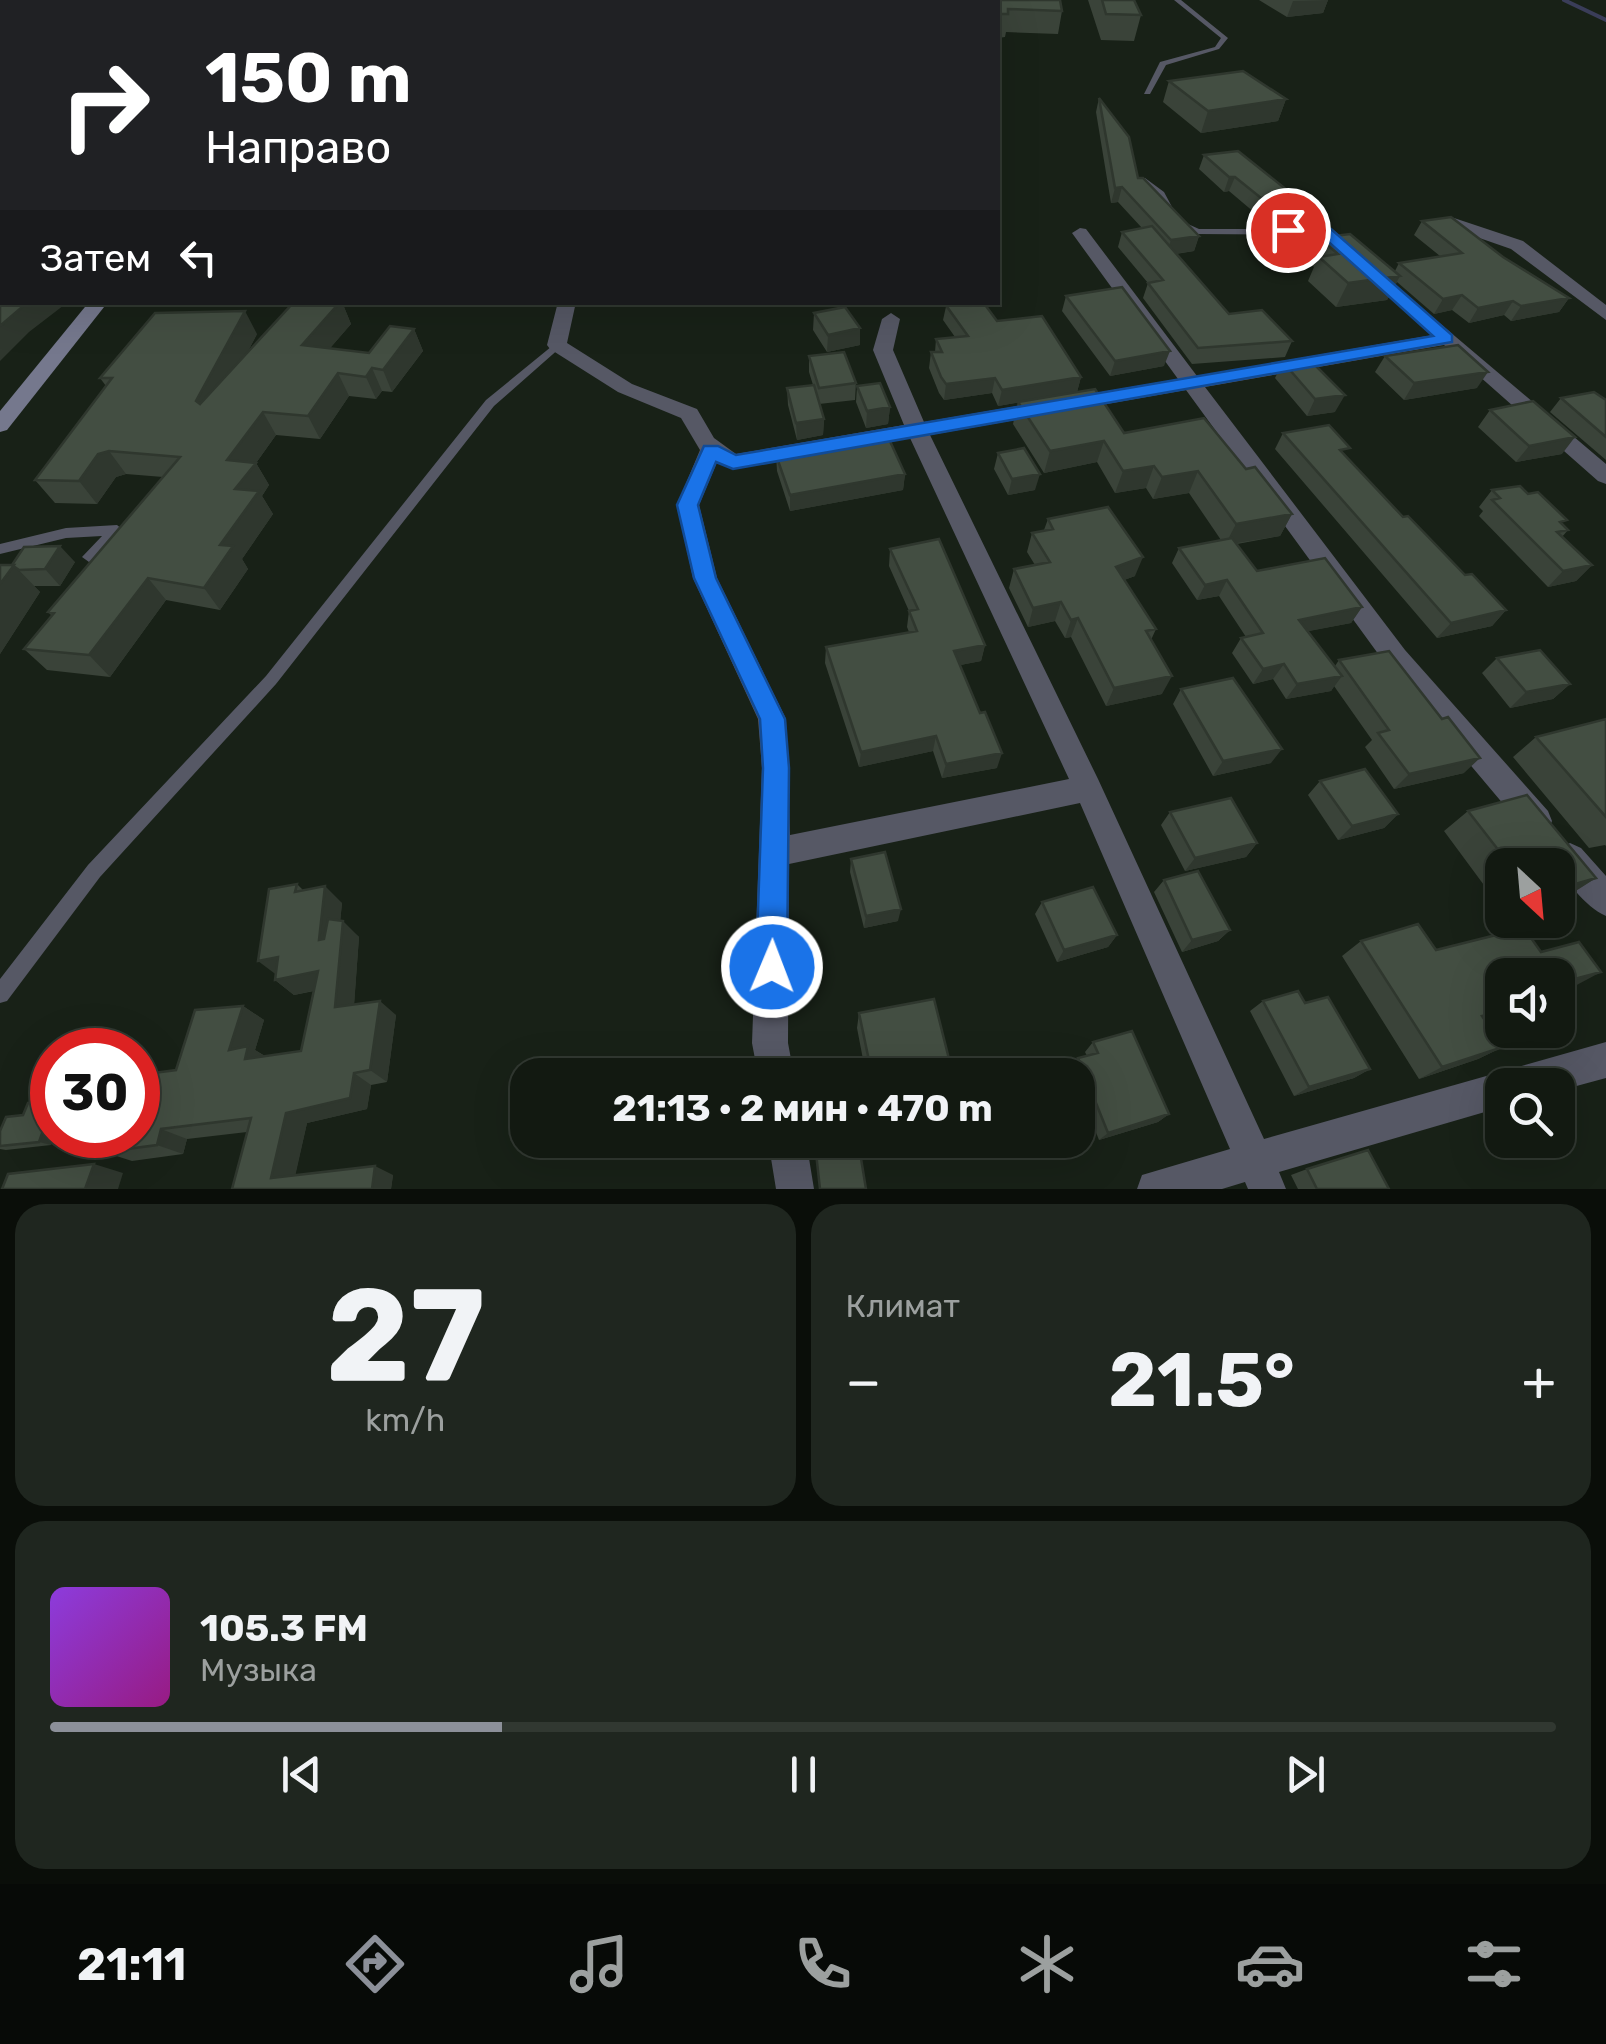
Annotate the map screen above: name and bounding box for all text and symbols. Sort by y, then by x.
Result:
text: 150 m [205,37,412,120]
icon: right [40,40,170,170]
text: Направо [205,121,391,174]
pin [1246,188,1331,273]
icon: arrive [1261,203,1316,258]
icon: left [171,230,226,285]
text: Затем [40,235,151,281]
north arrow [1485,848,1575,938]
map controls [1485,848,1575,1158]
position arrow [720,915,824,1019]
button: sound [1485,958,1575,1048]
speed limit sign: 30 [30,1028,160,1158]
button: search [1485,1068,1575,1158]
text: 21:13 · 2 мин · 470 m [612,1085,993,1131]
text: 27 [326,1258,485,1413]
text: Климат [846,1287,960,1325]
text: 21.5° [1108,1336,1295,1425]
text: − [846,1349,881,1414]
text: + [1522,1349,1556,1414]
text: km/h [365,1401,445,1439]
text: 105.3 FM [200,1605,368,1651]
text: Музыка [200,1651,317,1689]
icon: previous [274,1747,329,1802]
icon: pause [776,1747,831,1802]
icon: next [1278,1747,1333,1802]
icon: directions [340,1929,410,1999]
icon: music [564,1929,634,1999]
icon: phone [788,1929,858,1999]
icon: climate [1012,1929,1082,1999]
icon: car [1235,1929,1305,1999]
icon: filters [1459,1929,1529,1999]
text: 21:11 [77,1938,186,1991]

